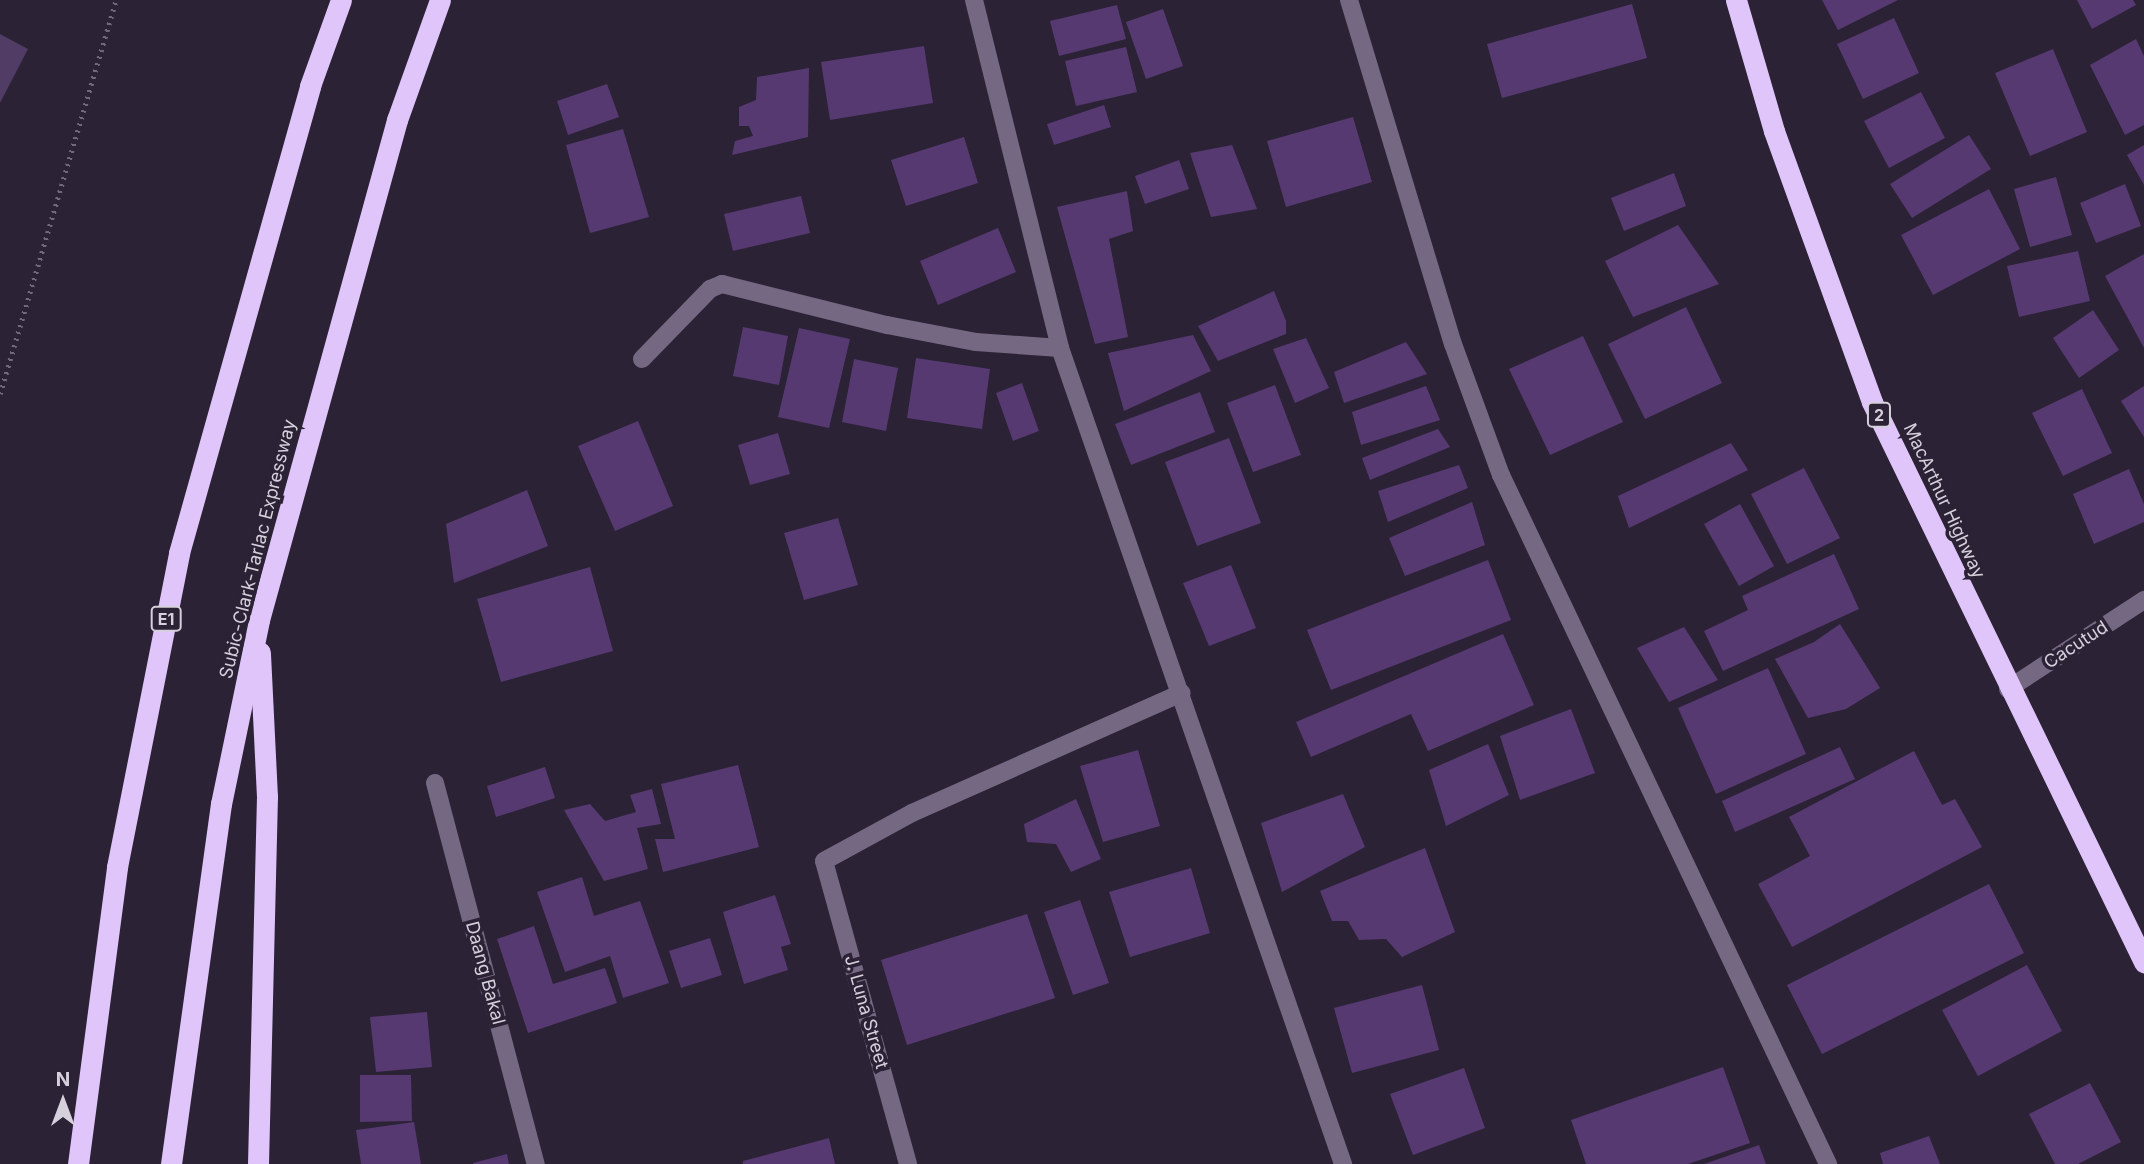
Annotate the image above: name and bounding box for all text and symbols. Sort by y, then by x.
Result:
road number: 2 [1867,402,1891,428]
street label: Subic-Clark-Tarlac Expressway [215,417,301,681]
street label: MacArthur Highway [1899,420,1989,582]
road number: E1 [150,606,182,632]
street label: Cacutud [2040,616,2112,674]
street label: Daang Bakal [461,919,509,1027]
street label: J. Luna Street [839,953,893,1071]
north arrow [28,1066,98,1136]
text: N [56,1068,70,1091]

